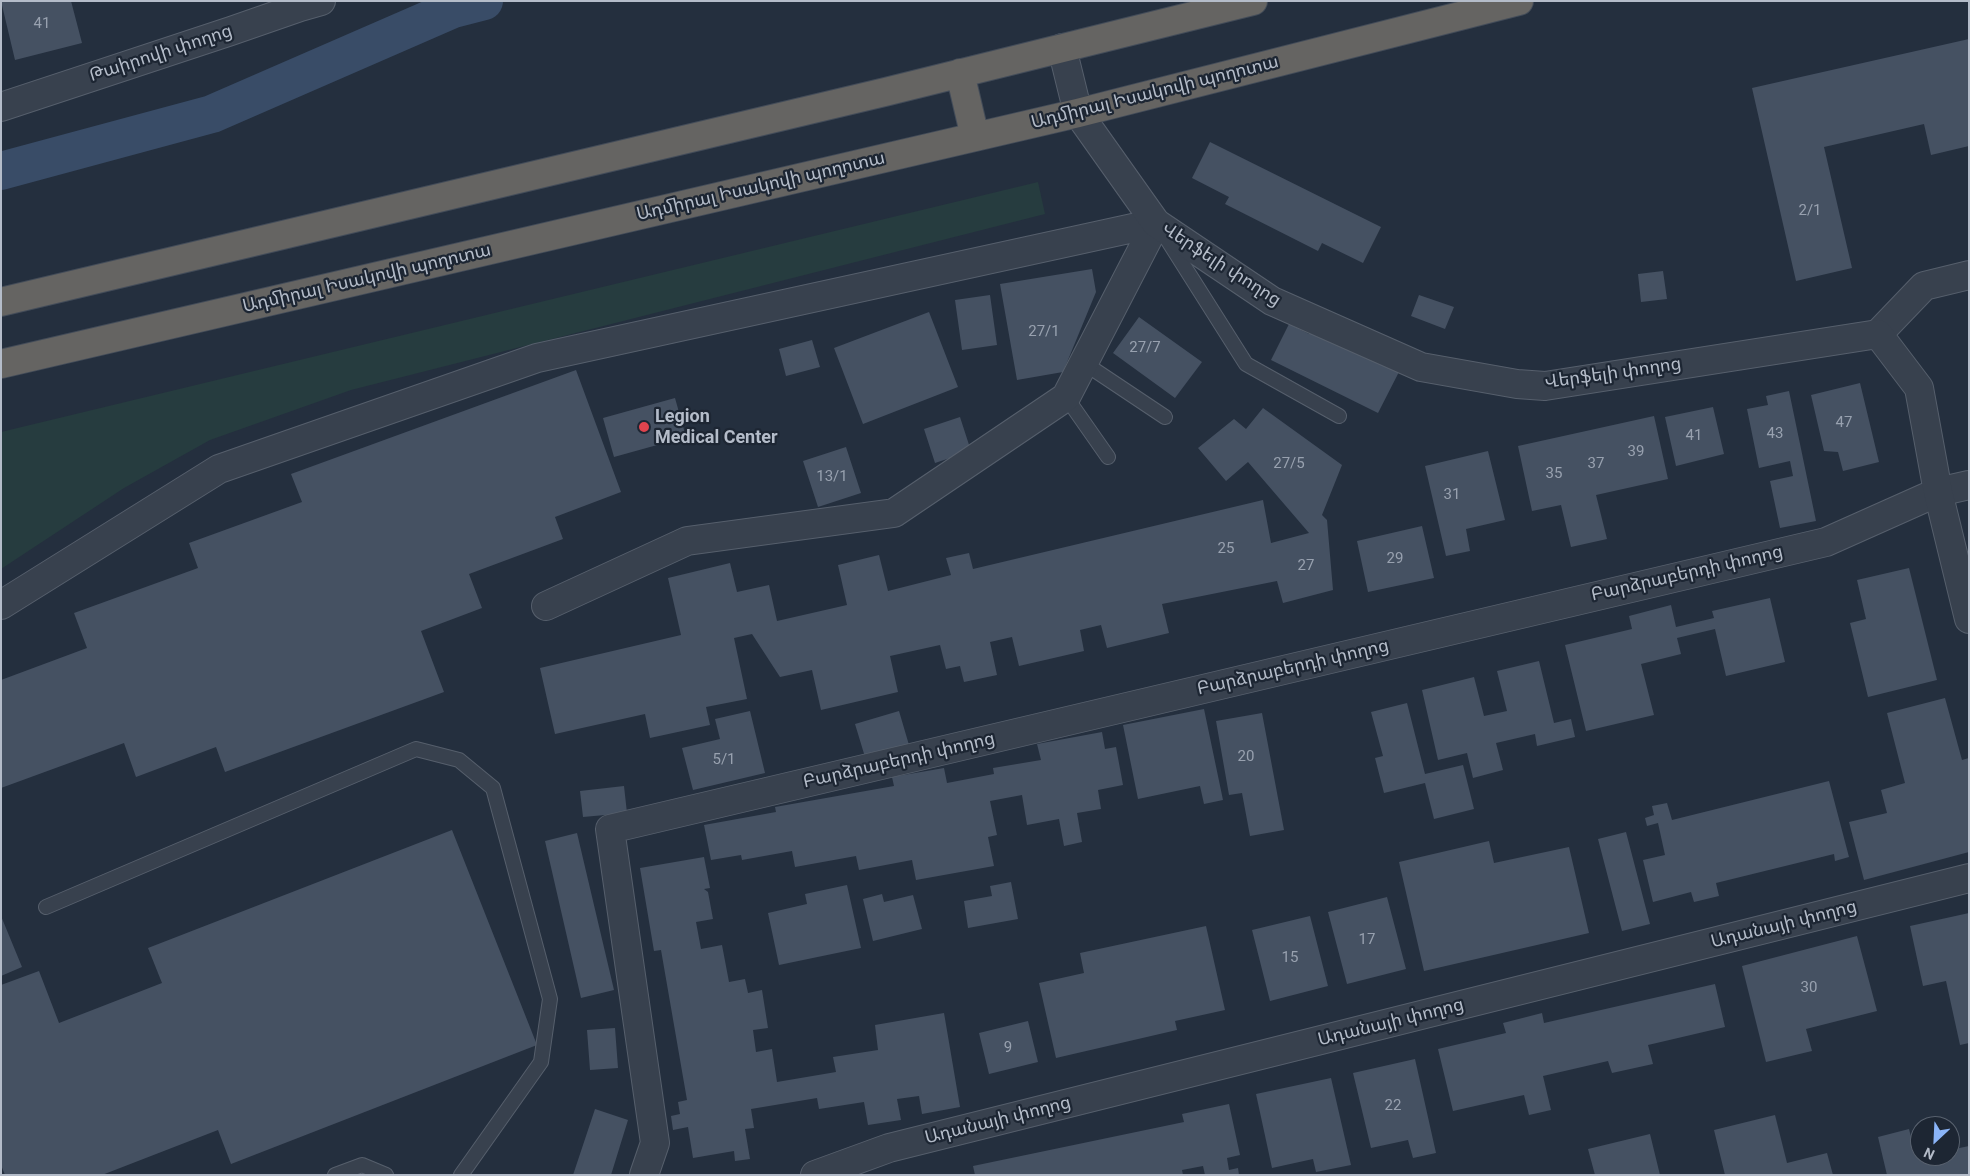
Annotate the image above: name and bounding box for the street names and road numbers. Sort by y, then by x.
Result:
street label: Թաիրովի փողոց [87,21,235,87]
street label: Ադմիրալ Իսակովի պողոտա [1029,52,1281,134]
street label: Ադմիրալ Իսակովի պողոտա [635,148,887,226]
street label: Վերֆելի փողոց [1157,218,1285,312]
street label: Ադմիրալ Իսակովի պողոտա [241,240,493,318]
street label: Վերֆելի փողոց [1543,354,1683,394]
street label: Բարձրաբերդի փողոց [1589,541,1785,607]
street label: Բարձրաբերդի փողոց [1195,635,1391,701]
street label: Բարձրաբերդի փողոց [801,728,997,794]
street label: Ադանայի փողոց [1709,896,1859,954]
street label: Ադանայի փողոց [1316,994,1466,1052]
street label: Ադանայի փողոց [923,1092,1073,1150]

